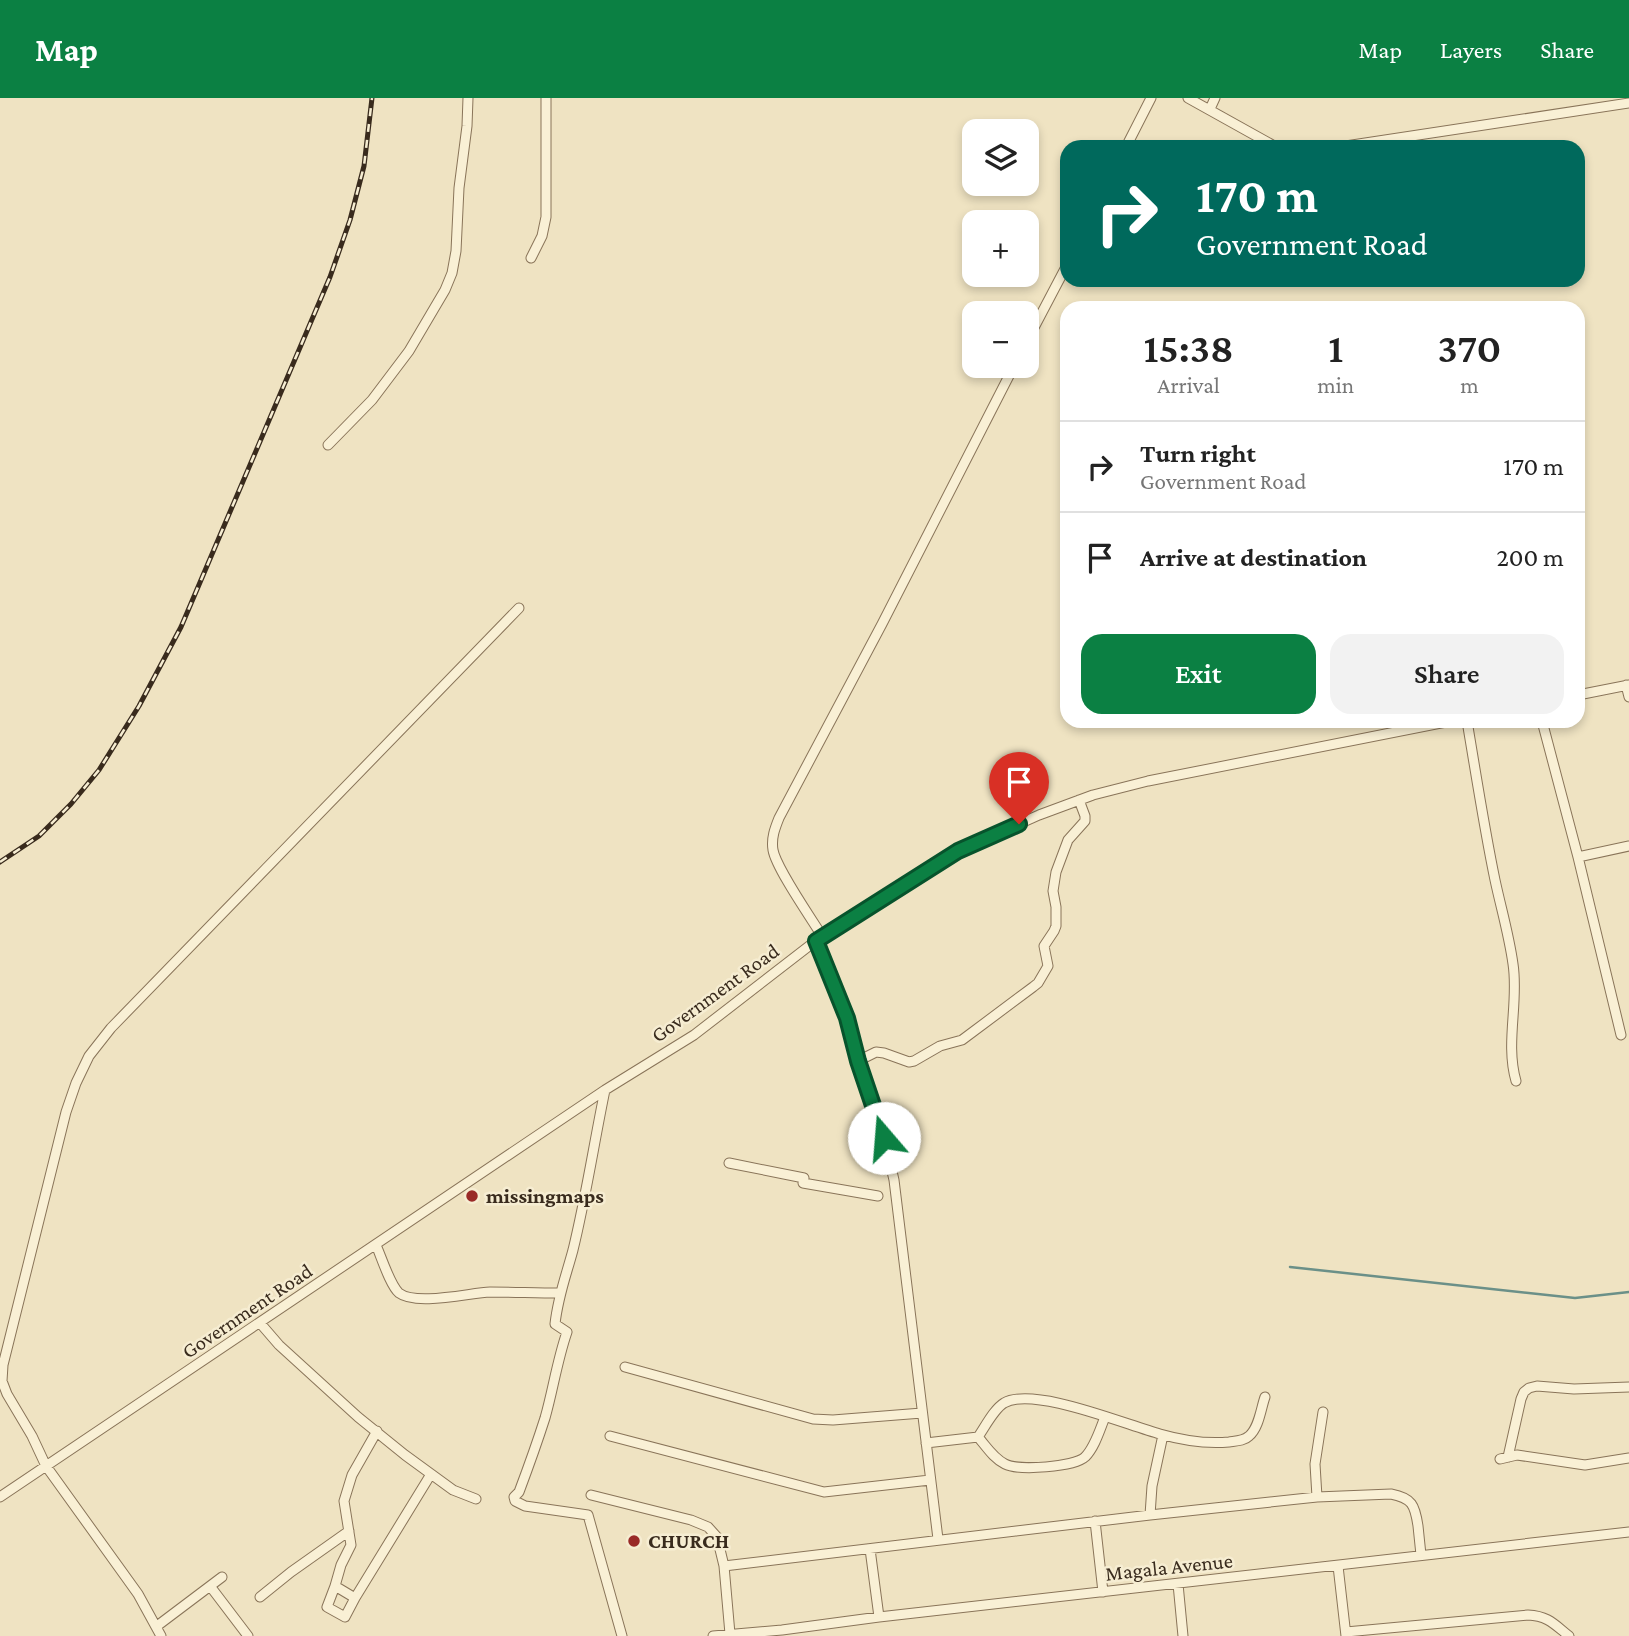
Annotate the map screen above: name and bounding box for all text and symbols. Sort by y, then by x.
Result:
text: Map [35,31,98,68]
text: Map [1358,36,1402,63]
text: Layers [1440,36,1502,63]
text: Share [1540,36,1594,63]
map controls [962,119,1039,378]
button: layers [962,119,1039,196]
icon: right [1081,168,1172,259]
text: 170 m [1196,168,1318,223]
button: + [962,210,1039,287]
text: Government Road [1196,226,1428,262]
button: − [962,301,1039,378]
text: 15:38 [1144,324,1234,371]
text: 1 [1328,324,1343,371]
text: 370 [1438,324,1501,371]
text: Arrival [1157,372,1220,398]
text: min [1317,372,1354,398]
text: m [1460,372,1479,398]
text: Turn right [1140,439,1256,468]
icon: right [1081,448,1119,486]
text: 170 m [1503,452,1564,481]
text: Government Road [1140,468,1306,494]
icon: arrive [1081,539,1119,577]
text: Arrive at destination [1140,543,1367,572]
text: 200 m [1496,543,1564,572]
button: Exit [1081,634,1316,714]
button: Share [1330,634,1564,714]
pin [989,752,1049,824]
icon: arrive [1000,763,1038,801]
street label: Government Road [646,939,784,1047]
position arrow [847,1101,921,1175]
place label: missingmaps [486,1184,604,1208]
marker: missingmaps [464,1188,480,1204]
street label: Government Road [177,1259,317,1363]
place label: CHURCH [648,1529,729,1553]
marker: CHURCH [626,1533,642,1549]
street label: Magala Avenue [1104,1548,1234,1586]

